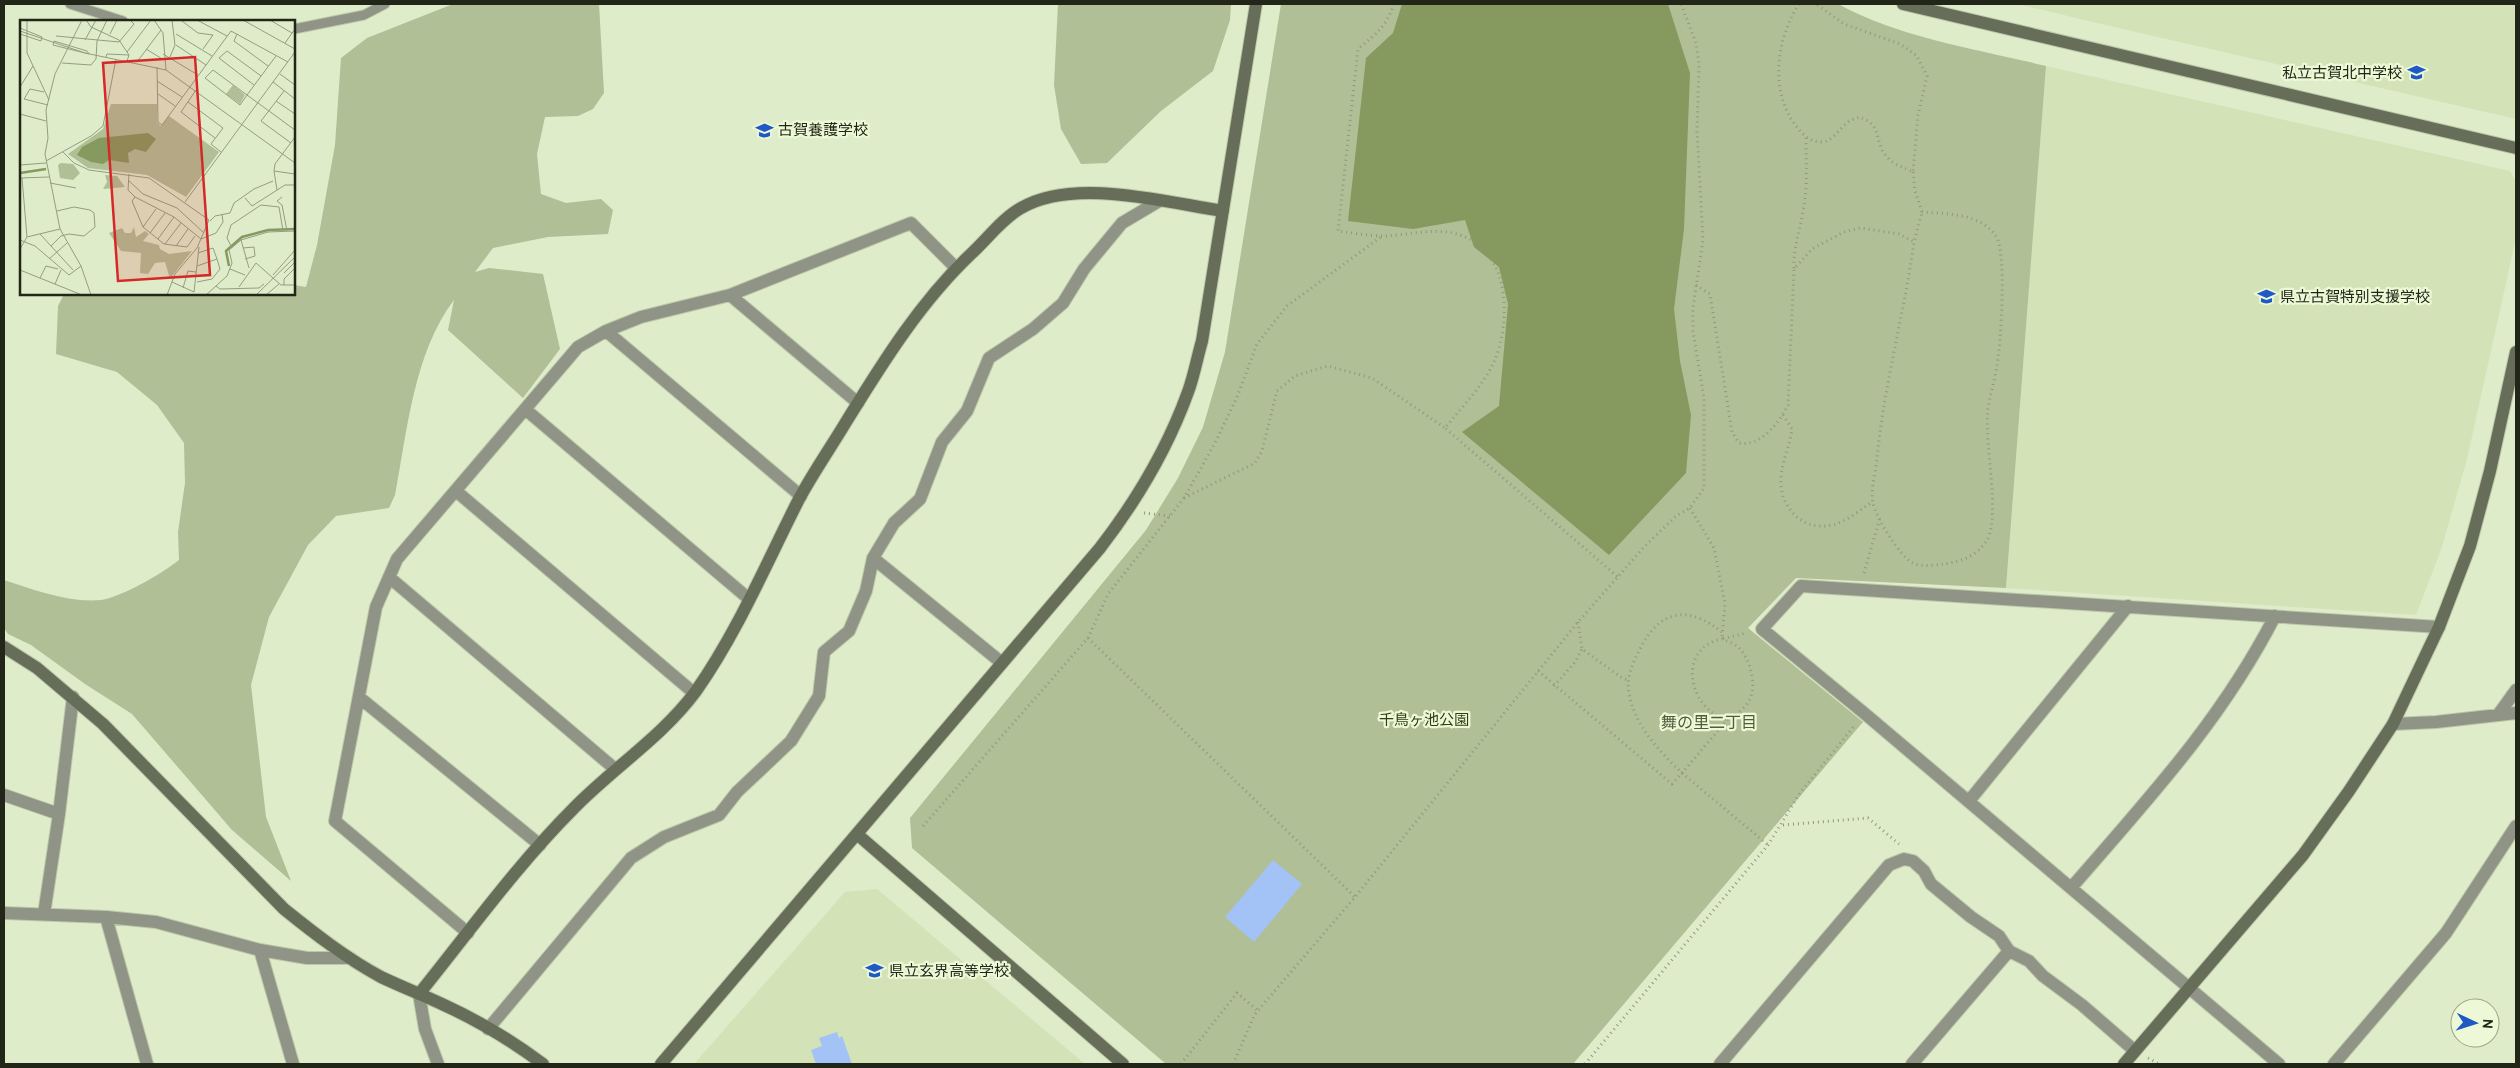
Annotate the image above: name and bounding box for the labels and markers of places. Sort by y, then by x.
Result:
school or university icon: 私立古賀北中学校 [2406,63,2426,83]
place label: 私立古賀北中学校 [2282,64,2402,84]
school or university icon: 古賀養護学校 [754,120,774,140]
place label: 古賀養護学校 [778,122,868,141]
school or university icon: 県立古賀特別支援学校 [2256,287,2276,307]
place label: 県立古賀特別支援学校 [2280,289,2430,308]
school or university icon: 県立玄界高等学校 [865,961,885,981]
place label: 県立玄界高等学校 [889,963,1009,982]

